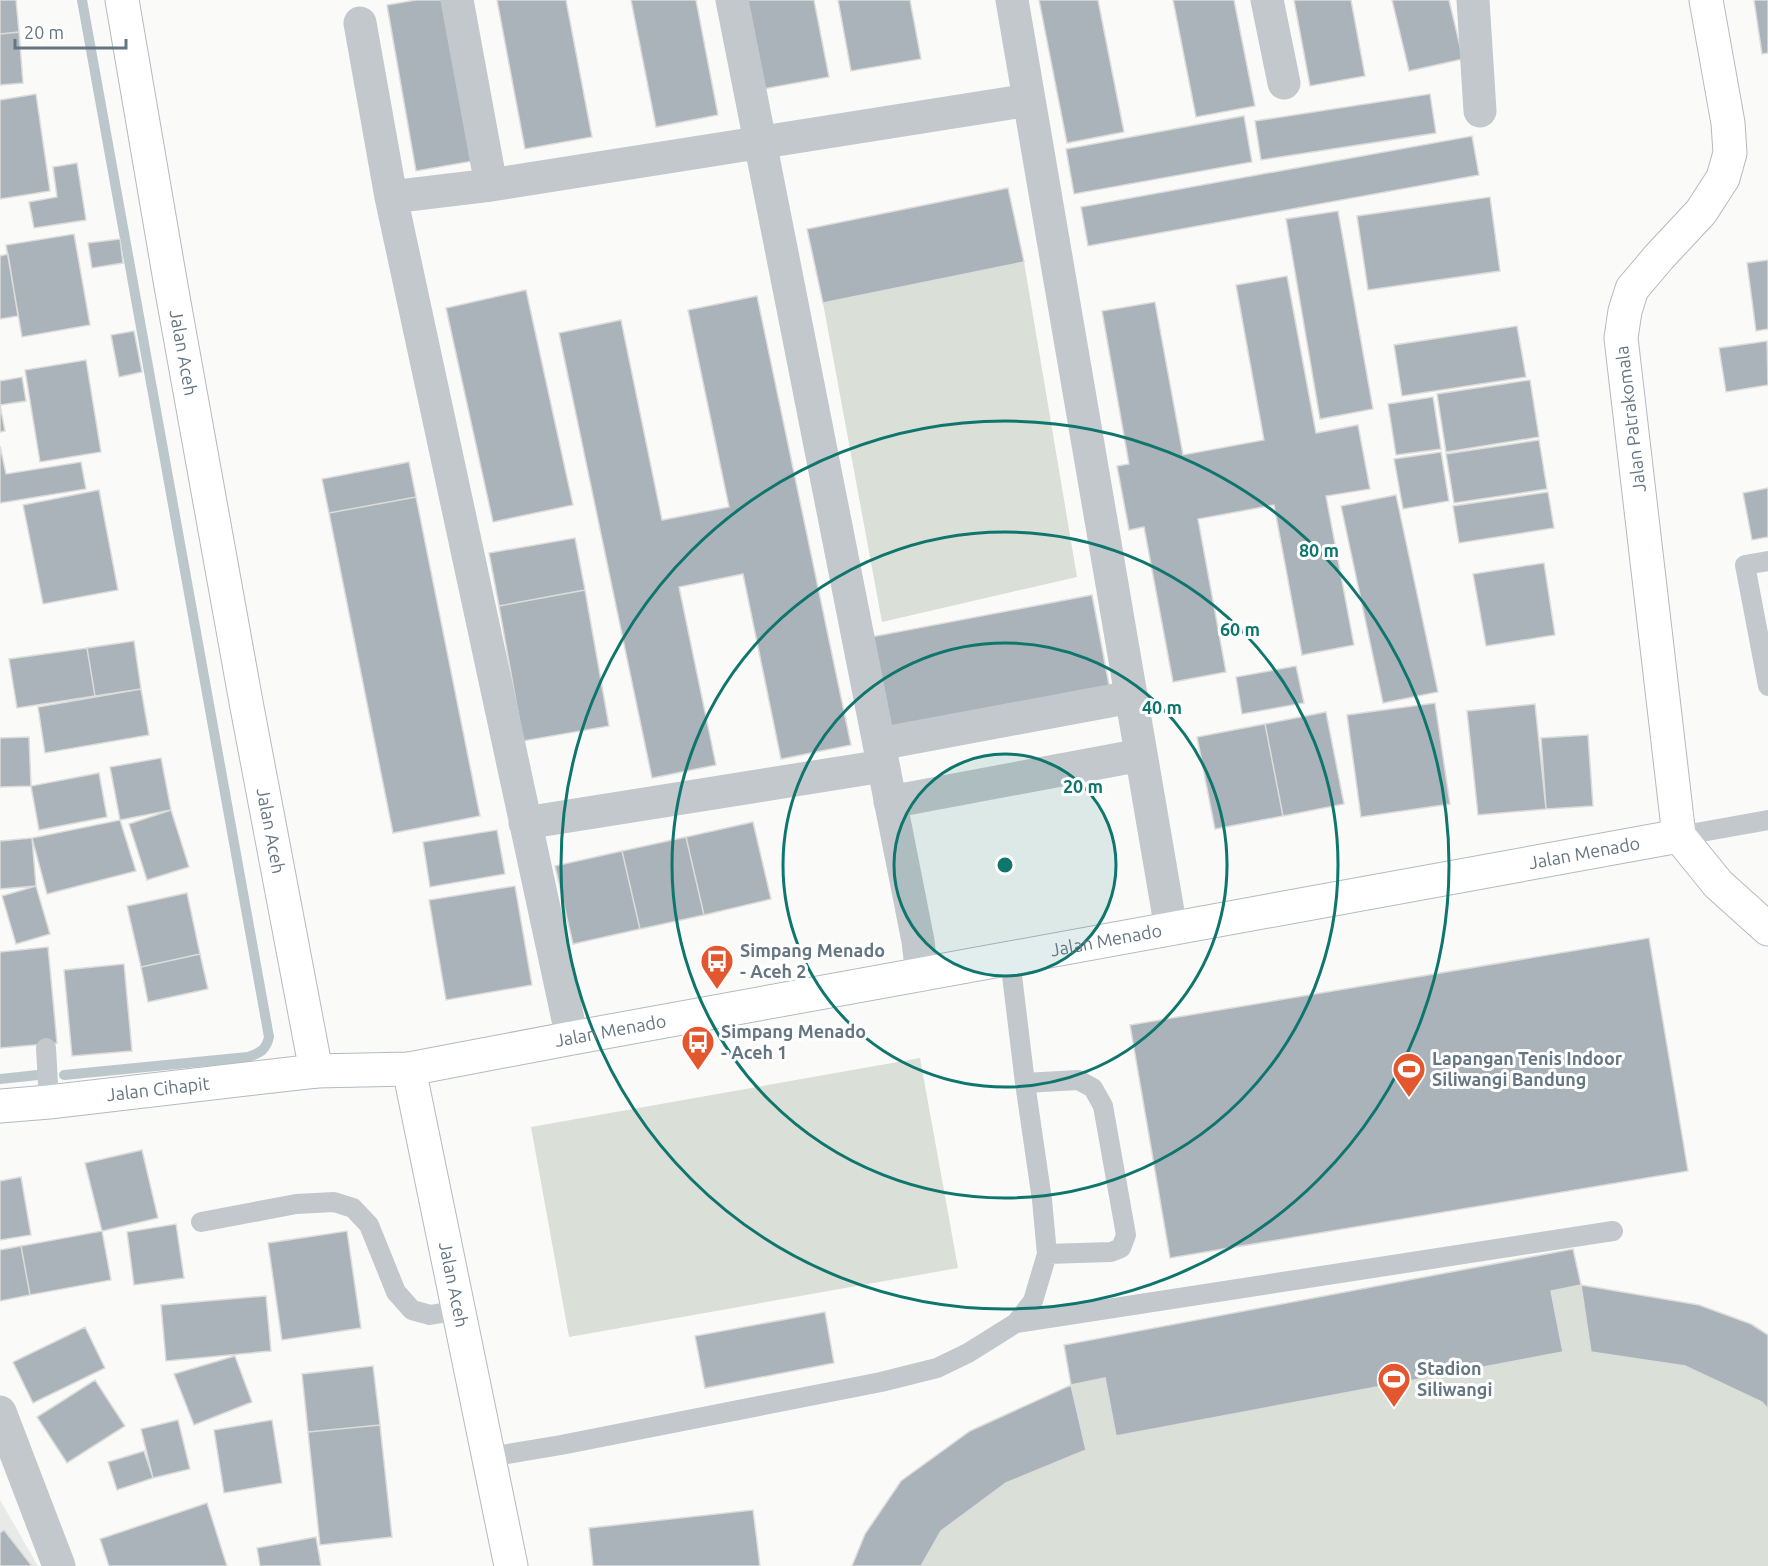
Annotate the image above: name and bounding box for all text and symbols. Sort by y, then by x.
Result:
scale bar [15,12,126,50]
text: 20 m [24,22,64,42]
street label: Jalan Aceh [166,308,202,397]
street label: Jalan Patrakomala [1611,345,1649,494]
text: 80 m [1299,540,1339,560]
text: 60 m [1220,619,1260,639]
text: 40 m [1142,697,1182,717]
text: 20 m [1063,776,1103,796]
street label: Jalan Aceh [254,786,289,875]
street label: Jalan Menado [1527,832,1641,872]
centre of rings [995,855,1015,875]
street label: Jalan Menado [1049,920,1163,959]
place label: Simpang Menado - Aceh 2 [740,940,885,981]
bus stop icon: Simpang Menado - Aceh 2 [699,943,735,990]
street label: Jalan Menado [553,1010,668,1050]
place label: Simpang Menado - Aceh 1 [721,1021,866,1062]
bus stop icon: Simpang Menado - Aceh 1 [680,1024,716,1071]
place label: Lapangan Tenis Indoor Siliwangi Bandung [1432,1048,1623,1089]
sports icon: Lapangan Tenis Indoor Siliwangi Bandung [1391,1051,1427,1098]
street label: Jalan Cihapit [105,1072,211,1104]
street label: Jalan Aceh [436,1240,473,1329]
place label: Stadion Siliwangi [1417,1358,1492,1399]
sports icon: Stadion Siliwangi [1376,1361,1412,1408]

